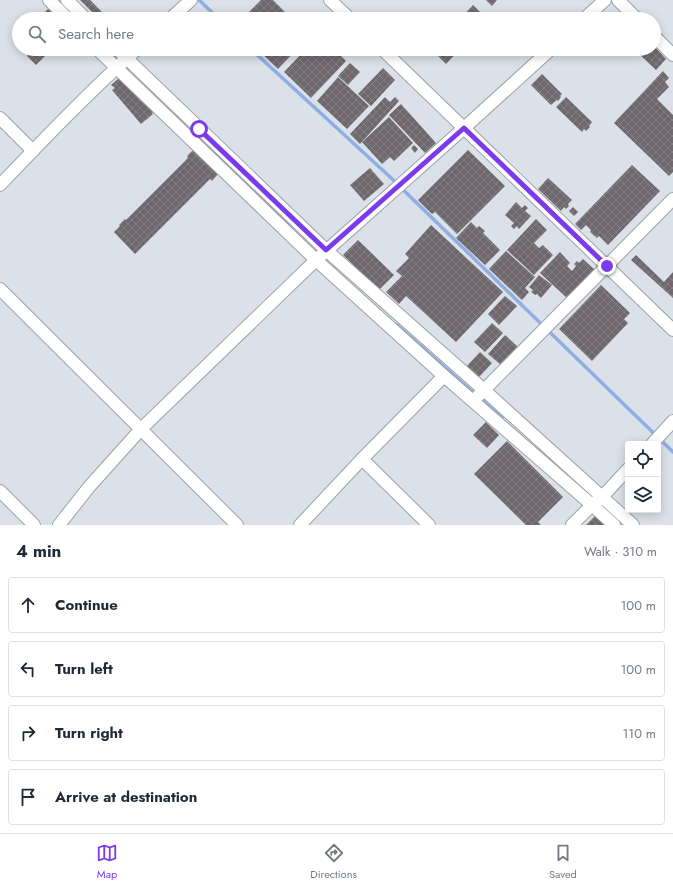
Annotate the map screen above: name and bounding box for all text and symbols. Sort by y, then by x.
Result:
search box [12,12,661,56]
icon: search [26,23,48,45]
text: Search here [58,23,134,45]
route start [190,120,208,138]
route end [598,257,616,275]
map controls [625,441,661,513]
button: locate [625,441,661,477]
button: layers [625,477,661,513]
text: 4 min [16,539,61,563]
text: Walk · 310 m [584,542,657,561]
icon: ahead [17,594,39,616]
text: Continue [55,594,118,616]
text: 100 m [621,596,656,615]
icon: left [17,658,39,680]
text: Turn left [55,658,113,680]
text: 100 m [621,660,656,679]
icon: right [17,722,39,744]
text: Turn right [55,722,123,744]
text: 110 m [622,724,656,743]
icon: arrive [17,786,39,808]
text: Arrive at destination [55,786,197,808]
tab: Map [96,842,118,882]
tab: Directions [310,842,357,882]
tab: Saved [549,842,577,882]

